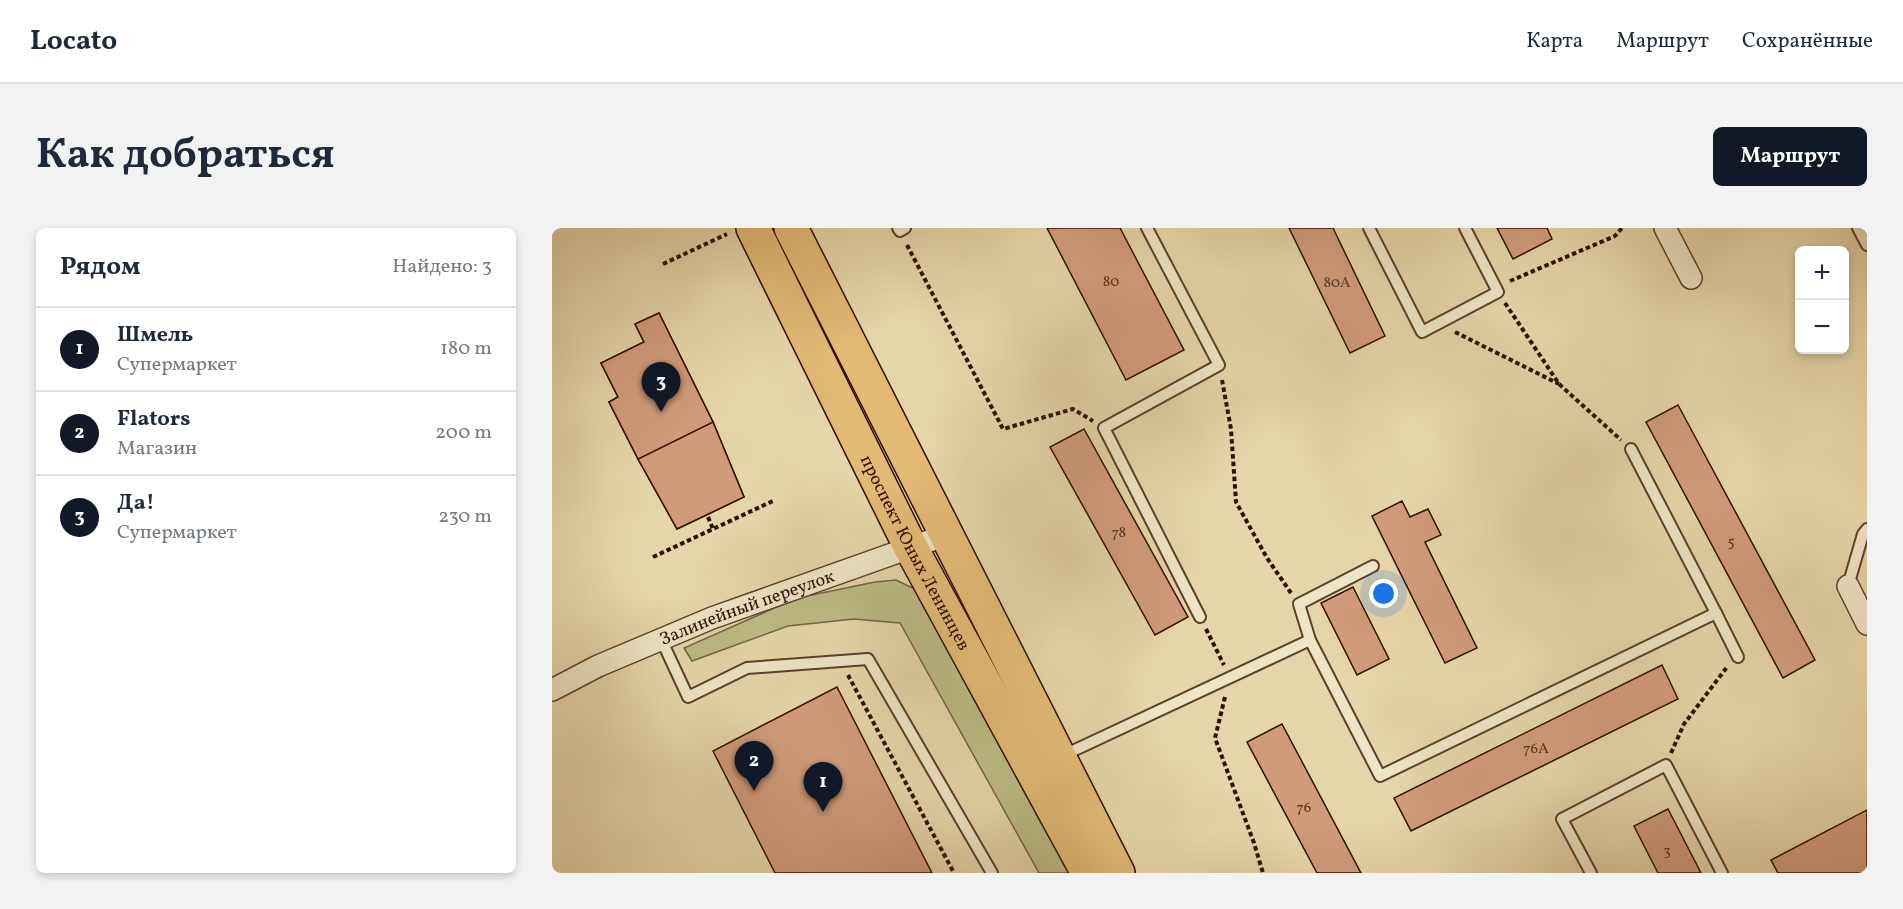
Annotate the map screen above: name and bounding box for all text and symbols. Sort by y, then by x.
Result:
text: Locato [30,22,117,61]
text: Карта [1526,27,1583,56]
text: Маршрут [1616,27,1709,56]
text: Сохранённые [1742,27,1873,56]
text: Как добраться [36,127,335,186]
button: Маршрут [1713,127,1867,186]
map controls [1795,246,1849,354]
button: + [1795,246,1849,300]
text: Рядом [60,249,140,285]
text: Найдено: 3 [392,253,492,281]
house number: 80 [1103,272,1119,293]
house number: 80А [1323,273,1351,294]
button: − [1795,300,1849,354]
text: Шмель [117,320,193,351]
text: 1 [75,335,84,363]
text: 180 m [440,335,492,363]
text: Супермаркет [117,351,237,379]
pin: 3 [642,362,680,412]
text: Flators [117,404,190,435]
text: 2 [74,419,85,447]
text: 200 m [435,419,492,447]
text: Магазин [117,435,197,463]
street label: проспект Юных Ленинцев [853,451,976,655]
text: Да! [117,488,155,519]
text: 3 [74,503,85,531]
text: 230 m [438,503,492,531]
text: Супермаркет [117,519,237,547]
house number: 78 [1112,523,1126,544]
house number: 5 [1727,532,1735,553]
street label: Залинейный переулок [656,564,838,653]
your location [1369,579,1398,608]
house number: 76А [1523,739,1549,760]
pin: 2 [734,742,774,791]
pin: 1 [804,762,842,812]
house number: 76 [1297,798,1311,819]
house number: 3 [1663,841,1671,862]

